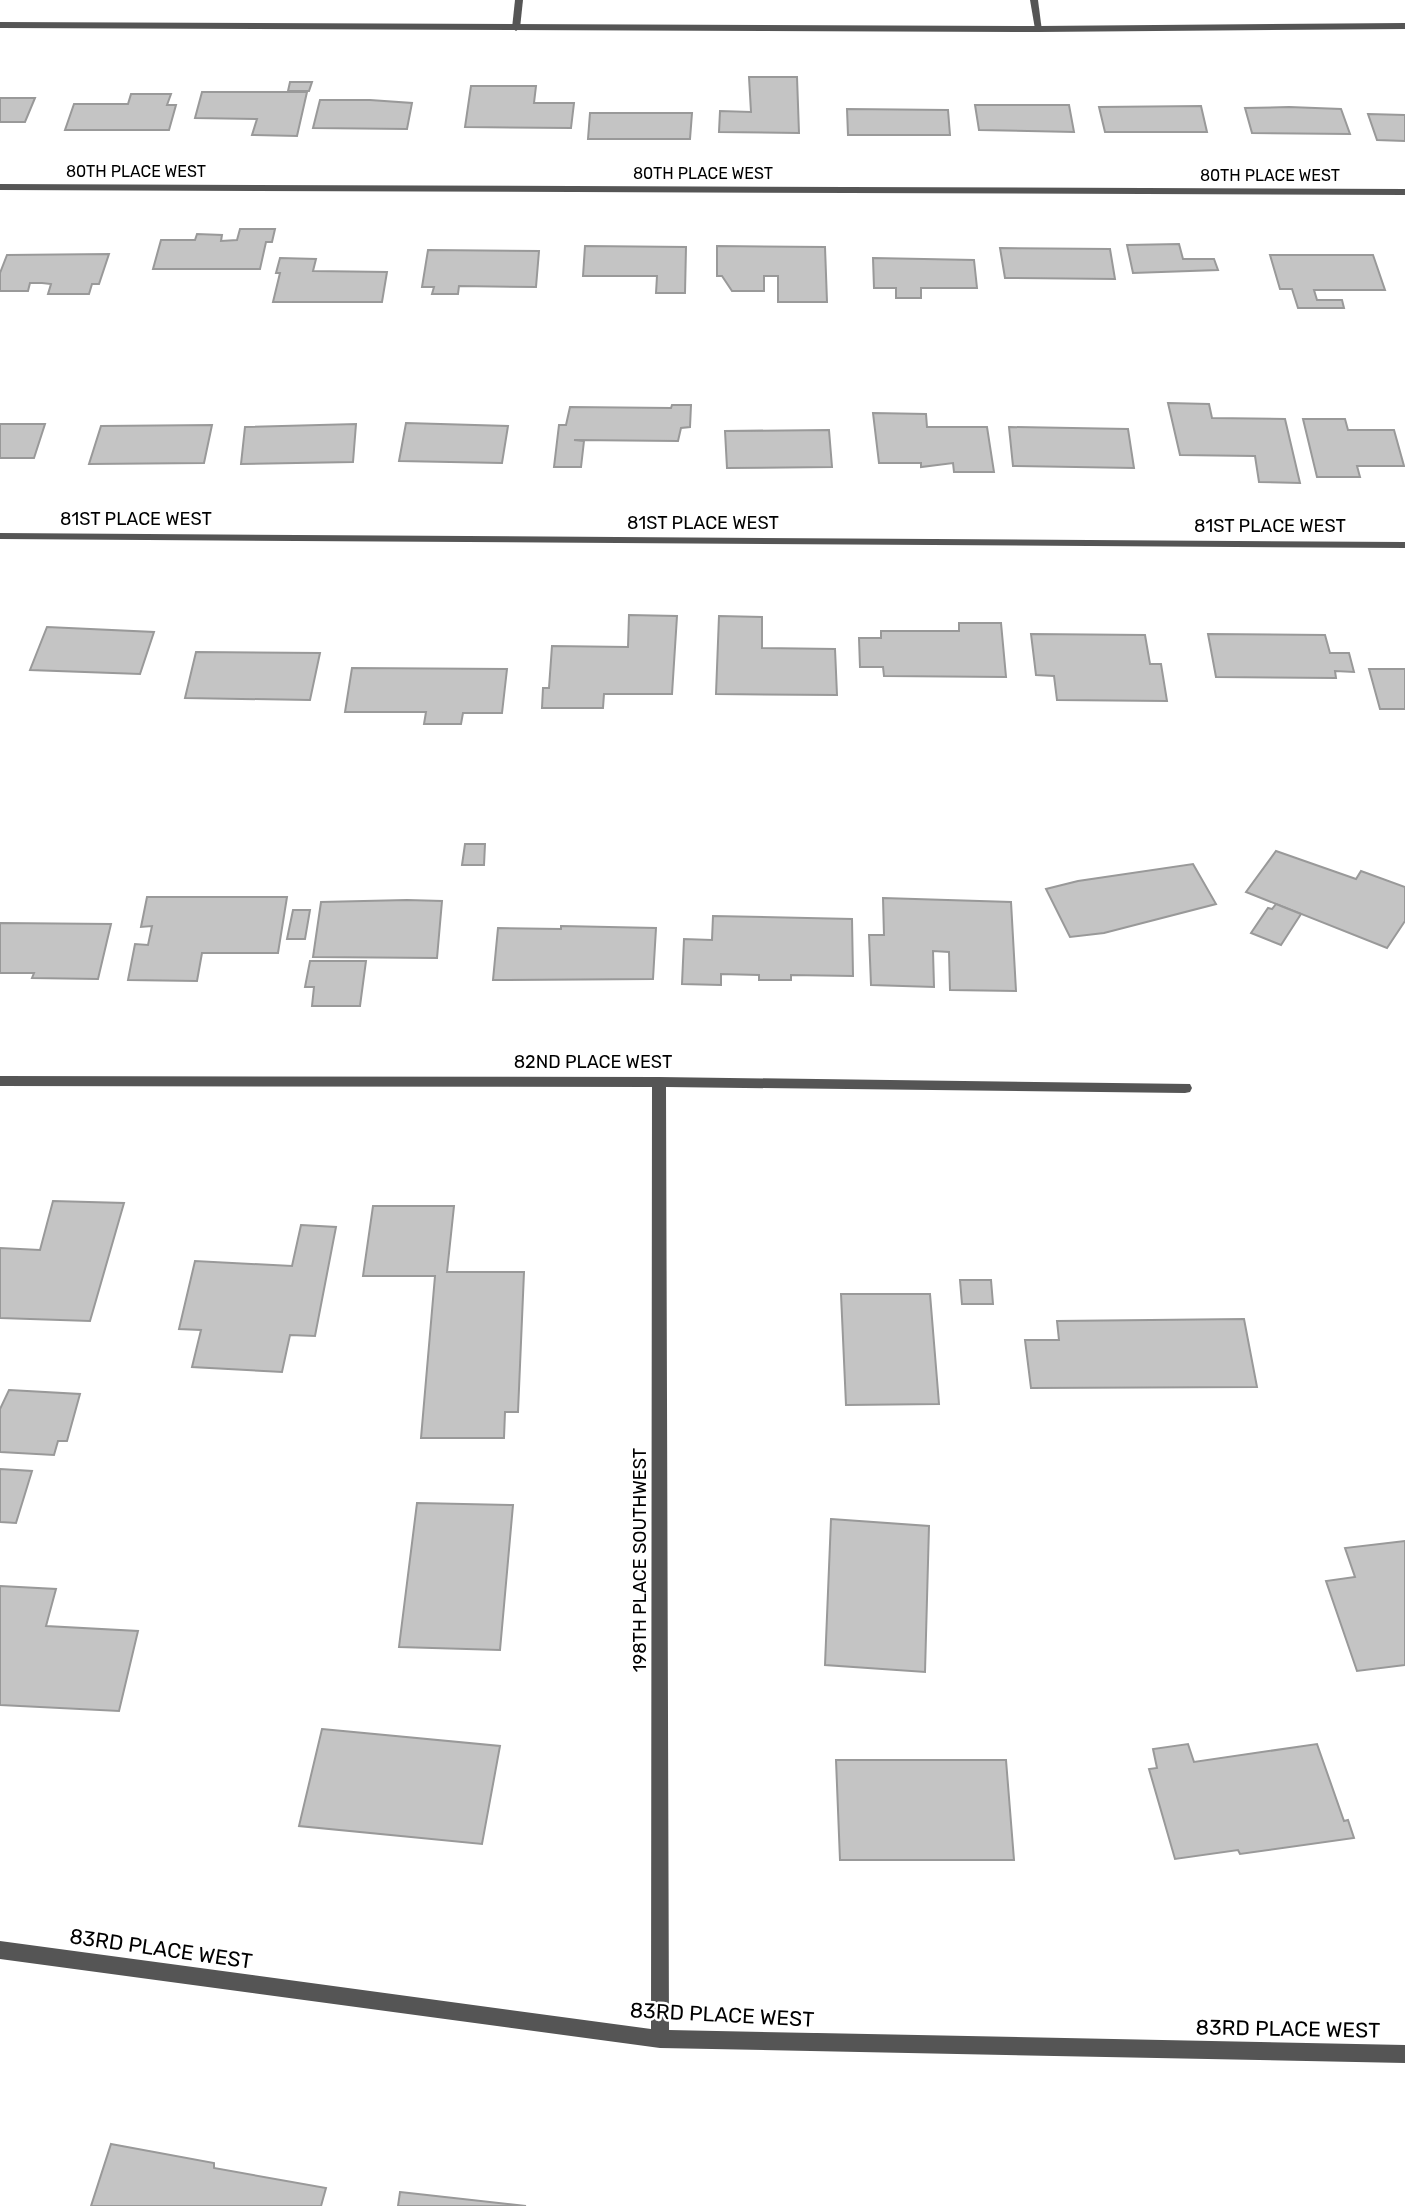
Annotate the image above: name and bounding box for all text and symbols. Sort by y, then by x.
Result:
street label: 80TH PLACE WEST [66,162,206,181]
street label: 80TH PLACE WEST [633,164,773,183]
street label: 80TH PLACE WEST [1200,166,1340,185]
street label: 81ST PLACE WEST [60,508,212,530]
street label: 81ST PLACE WEST [627,512,779,534]
street label: 81ST PLACE WEST [1194,515,1346,537]
street label: 82ND PLACE WEST [514,1051,672,1073]
street label: 198TH PLACE SOUTHWEST [629,1448,651,1672]
street label: 83RD PLACE WEST [68,1923,254,1974]
street label: 83RD PLACE WEST [629,1997,815,2032]
street label: 83RD PLACE WEST [1196,2014,1381,2043]

